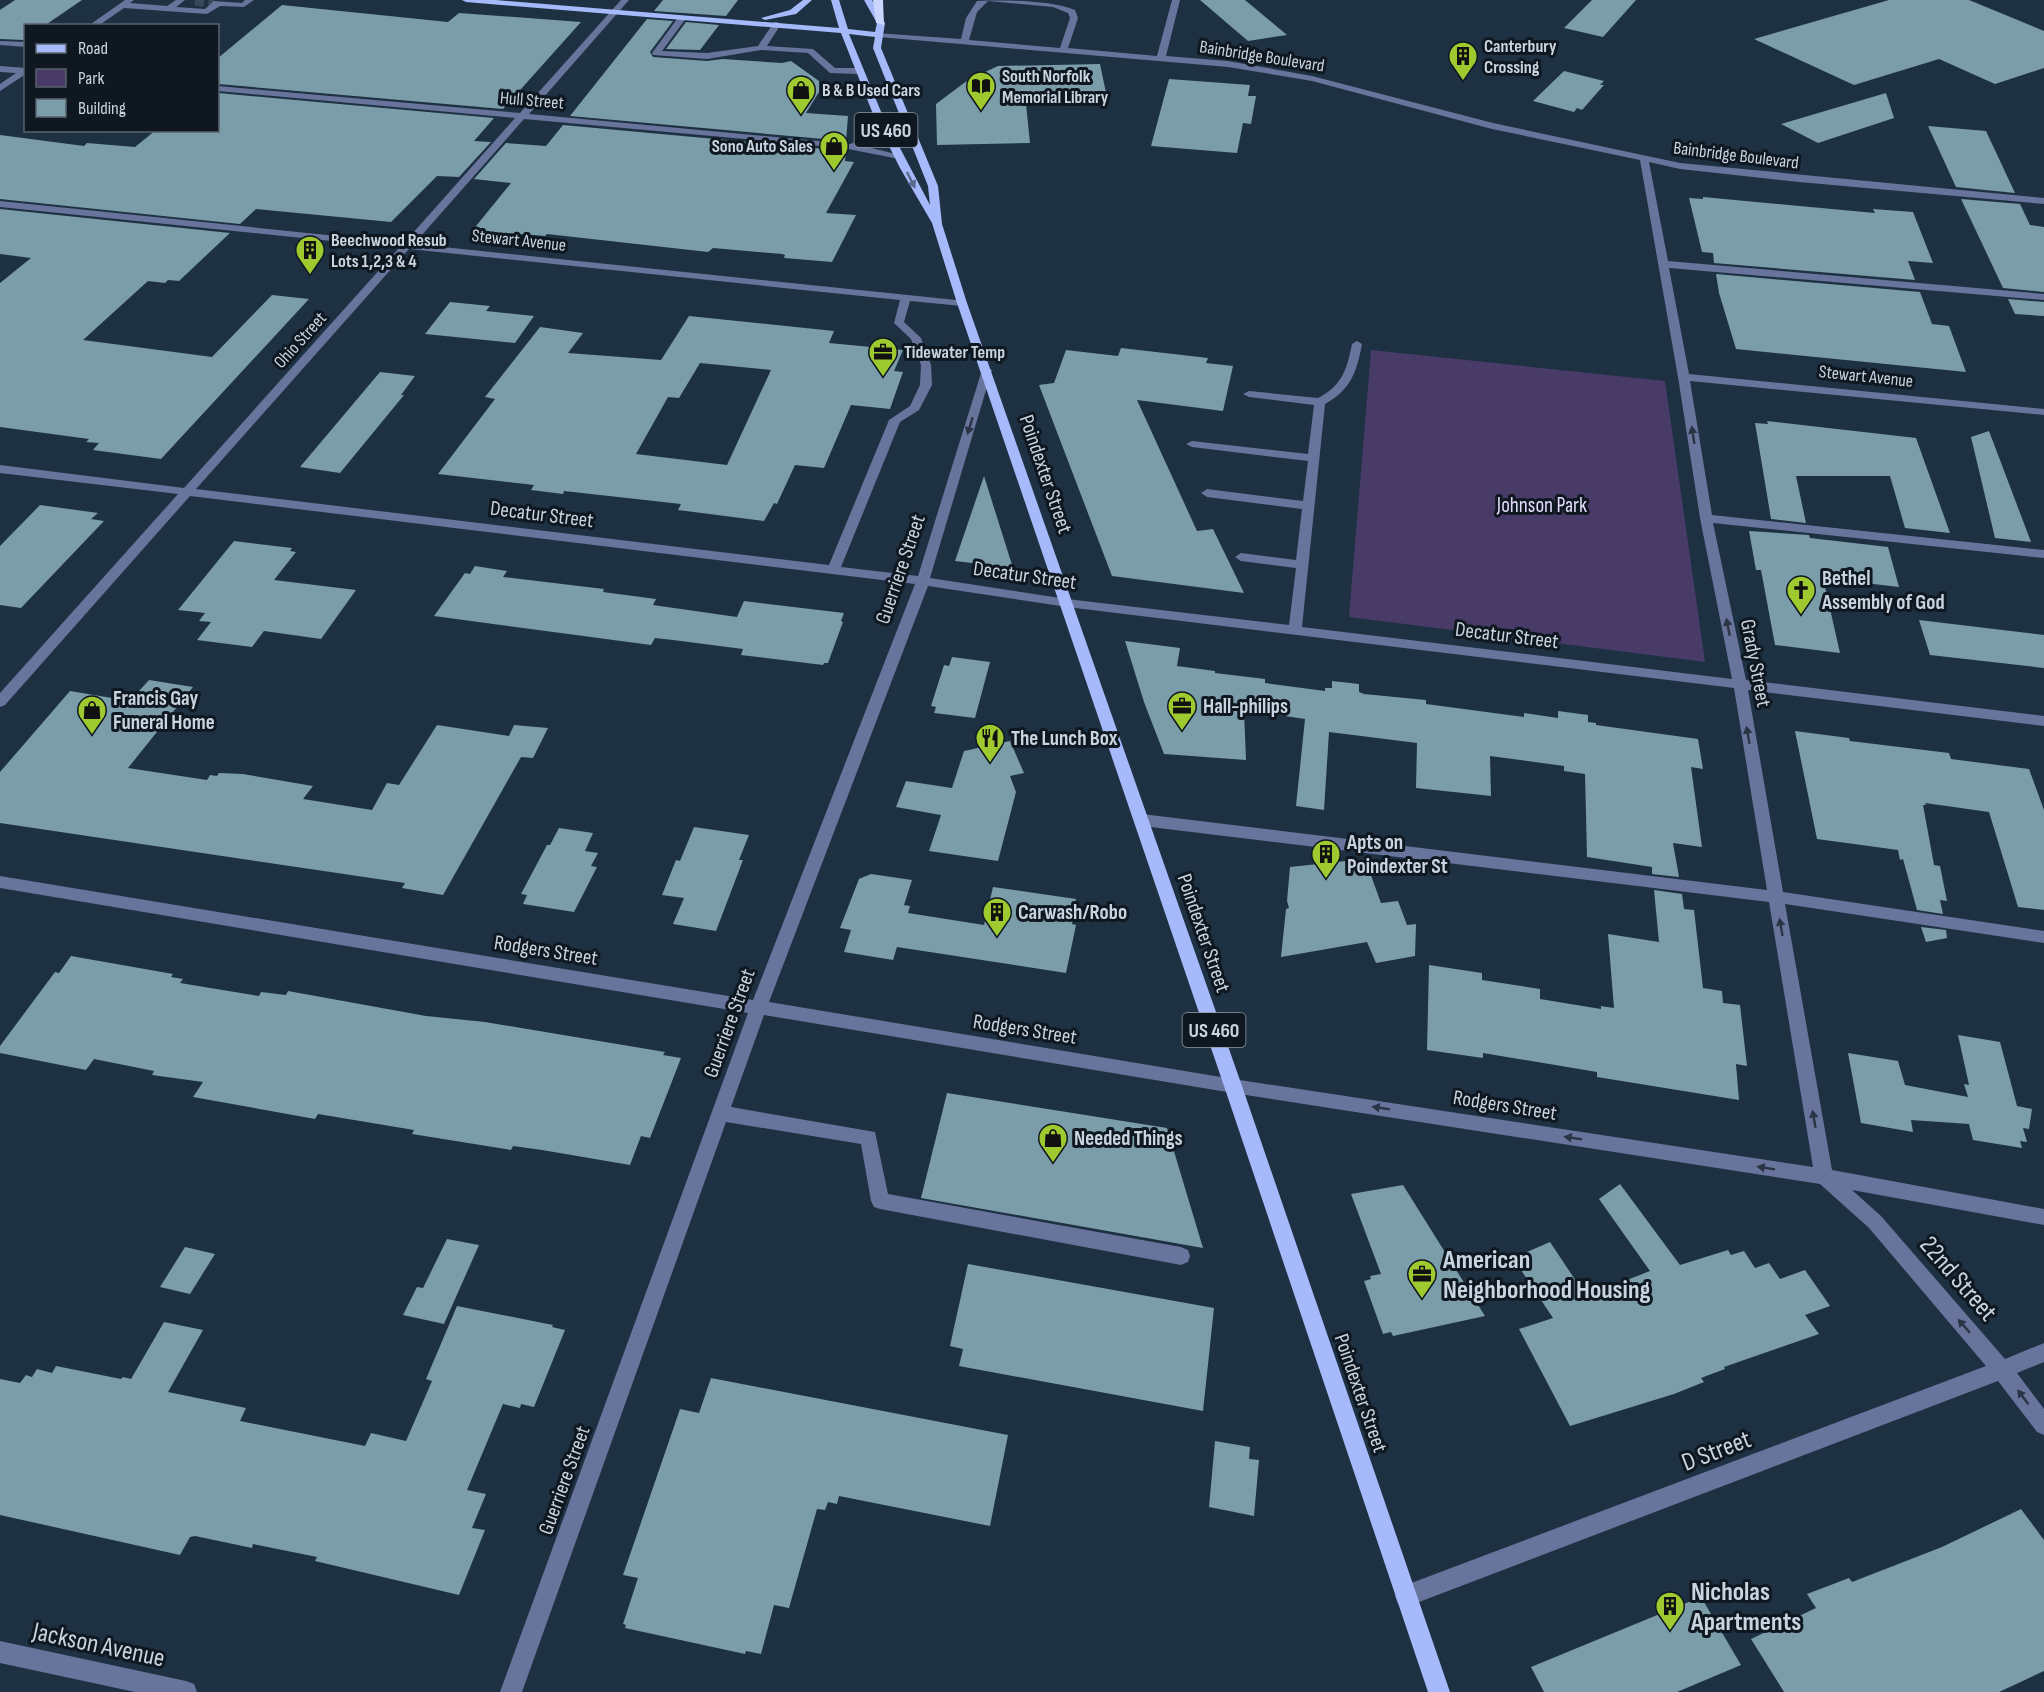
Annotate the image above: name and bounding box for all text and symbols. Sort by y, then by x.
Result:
legend [24,24,219,132]
street label: Bainbridge Boulevard [1198,36,1326,77]
place label: Canterbury Crossing [1484,36,1557,78]
text: Road [78,38,108,59]
building icon: Canterbury Crossing [1447,40,1479,82]
place label: South Norfolk Memorial Library [1002,66,1109,108]
text: Park [78,68,104,89]
library icon: South Norfolk Memorial Library [965,70,997,112]
shop icon: B & B Used Cars [785,74,817,116]
place label: B & B Used Cars [822,80,921,101]
street label: Hull Street [499,87,565,114]
text: Building [78,98,126,119]
road number: US 460 [854,113,918,147]
shop icon: Sono Auto Sales [818,130,850,172]
place label: Sono Auto Sales [712,136,813,157]
street label: Bainbridge Boulevard [1672,137,1800,174]
one-way arrow [906,171,916,188]
street label: Stewart Avenue [471,225,567,256]
place label: Beechwood Resub Lots 1,2,3 & 4 [331,230,447,272]
building icon: Beechwood Resub Lots 1,2,3 & 4 [294,234,326,276]
street label: Ohio Street [270,308,331,373]
office icon: Tidewater Temp [867,336,899,378]
place label: Tidewater Temp [904,342,1005,363]
street label: Stewart Avenue [1818,361,1914,392]
street label: Poindexter Street [1014,412,1077,537]
one-way arrow [965,417,974,435]
one-way arrow [1688,425,1697,444]
park label: Johnson Park [1496,493,1587,518]
street label: Decatur Street [489,496,595,533]
street label: Guerriere Street [870,511,931,627]
street label: Decatur Street [972,556,1078,595]
place label: Bethel Assembly of God [1821,566,1945,615]
church icon: Bethel Assembly of God [1785,574,1817,616]
street label: Decatur Street [1454,617,1560,654]
one-way arrow [1723,617,1732,636]
street label: Grady Street [1735,617,1776,709]
place label: Francis Gay Funeral Home [113,686,215,735]
office icon: Hall-philips [1166,690,1198,732]
shop icon: Francis Gay Funeral Home [76,694,108,736]
place label: Hall-philips [1203,694,1288,719]
restaurant icon: The Lunch Box [974,722,1006,764]
one-way arrow [1743,725,1752,744]
place label: The Lunch Box [1011,726,1118,751]
place label: Apts on Poindexter St [1346,830,1448,879]
building icon: Apts on Poindexter St [1310,838,1342,880]
street label: Poindexter Street [1172,871,1235,996]
building icon: Carwash/Robo [981,896,1013,938]
place label: Carwash/Robo [1018,900,1127,925]
one-way arrow [1776,917,1785,936]
street label: Rodgers Street [492,930,600,971]
street label: Guerriere Street [698,965,761,1081]
street label: Rodgers Street [971,1009,1079,1050]
road number: US 460 [1182,1013,1246,1047]
street label: Rodgers Street [1451,1085,1559,1126]
one-way arrow [1371,1104,1390,1113]
one-way arrow [1809,1109,1818,1128]
shop icon: Needed Things [1037,1122,1069,1164]
place label: Needed Things [1074,1126,1183,1151]
one-way arrow [1564,1133,1583,1142]
one-way arrow [1756,1163,1775,1172]
street label: 22nd Street [1913,1230,2003,1328]
place label: American Neighborhood Housing [1442,1245,1650,1306]
office icon: American Neighborhood Housing [1406,1258,1438,1300]
one-way arrow [1958,1319,1971,1334]
street label: Poindexter Street [1329,1331,1392,1456]
one-way arrow [2017,1390,2029,1406]
street label: Guerriere Street [533,1422,596,1538]
street label: D Street [1677,1424,1756,1479]
place label: Nicholas Apartments [1690,1577,1801,1638]
building icon: Nicholas Apartments [1654,1590,1686,1632]
street label: Jackson Avenue [29,1616,168,1675]

